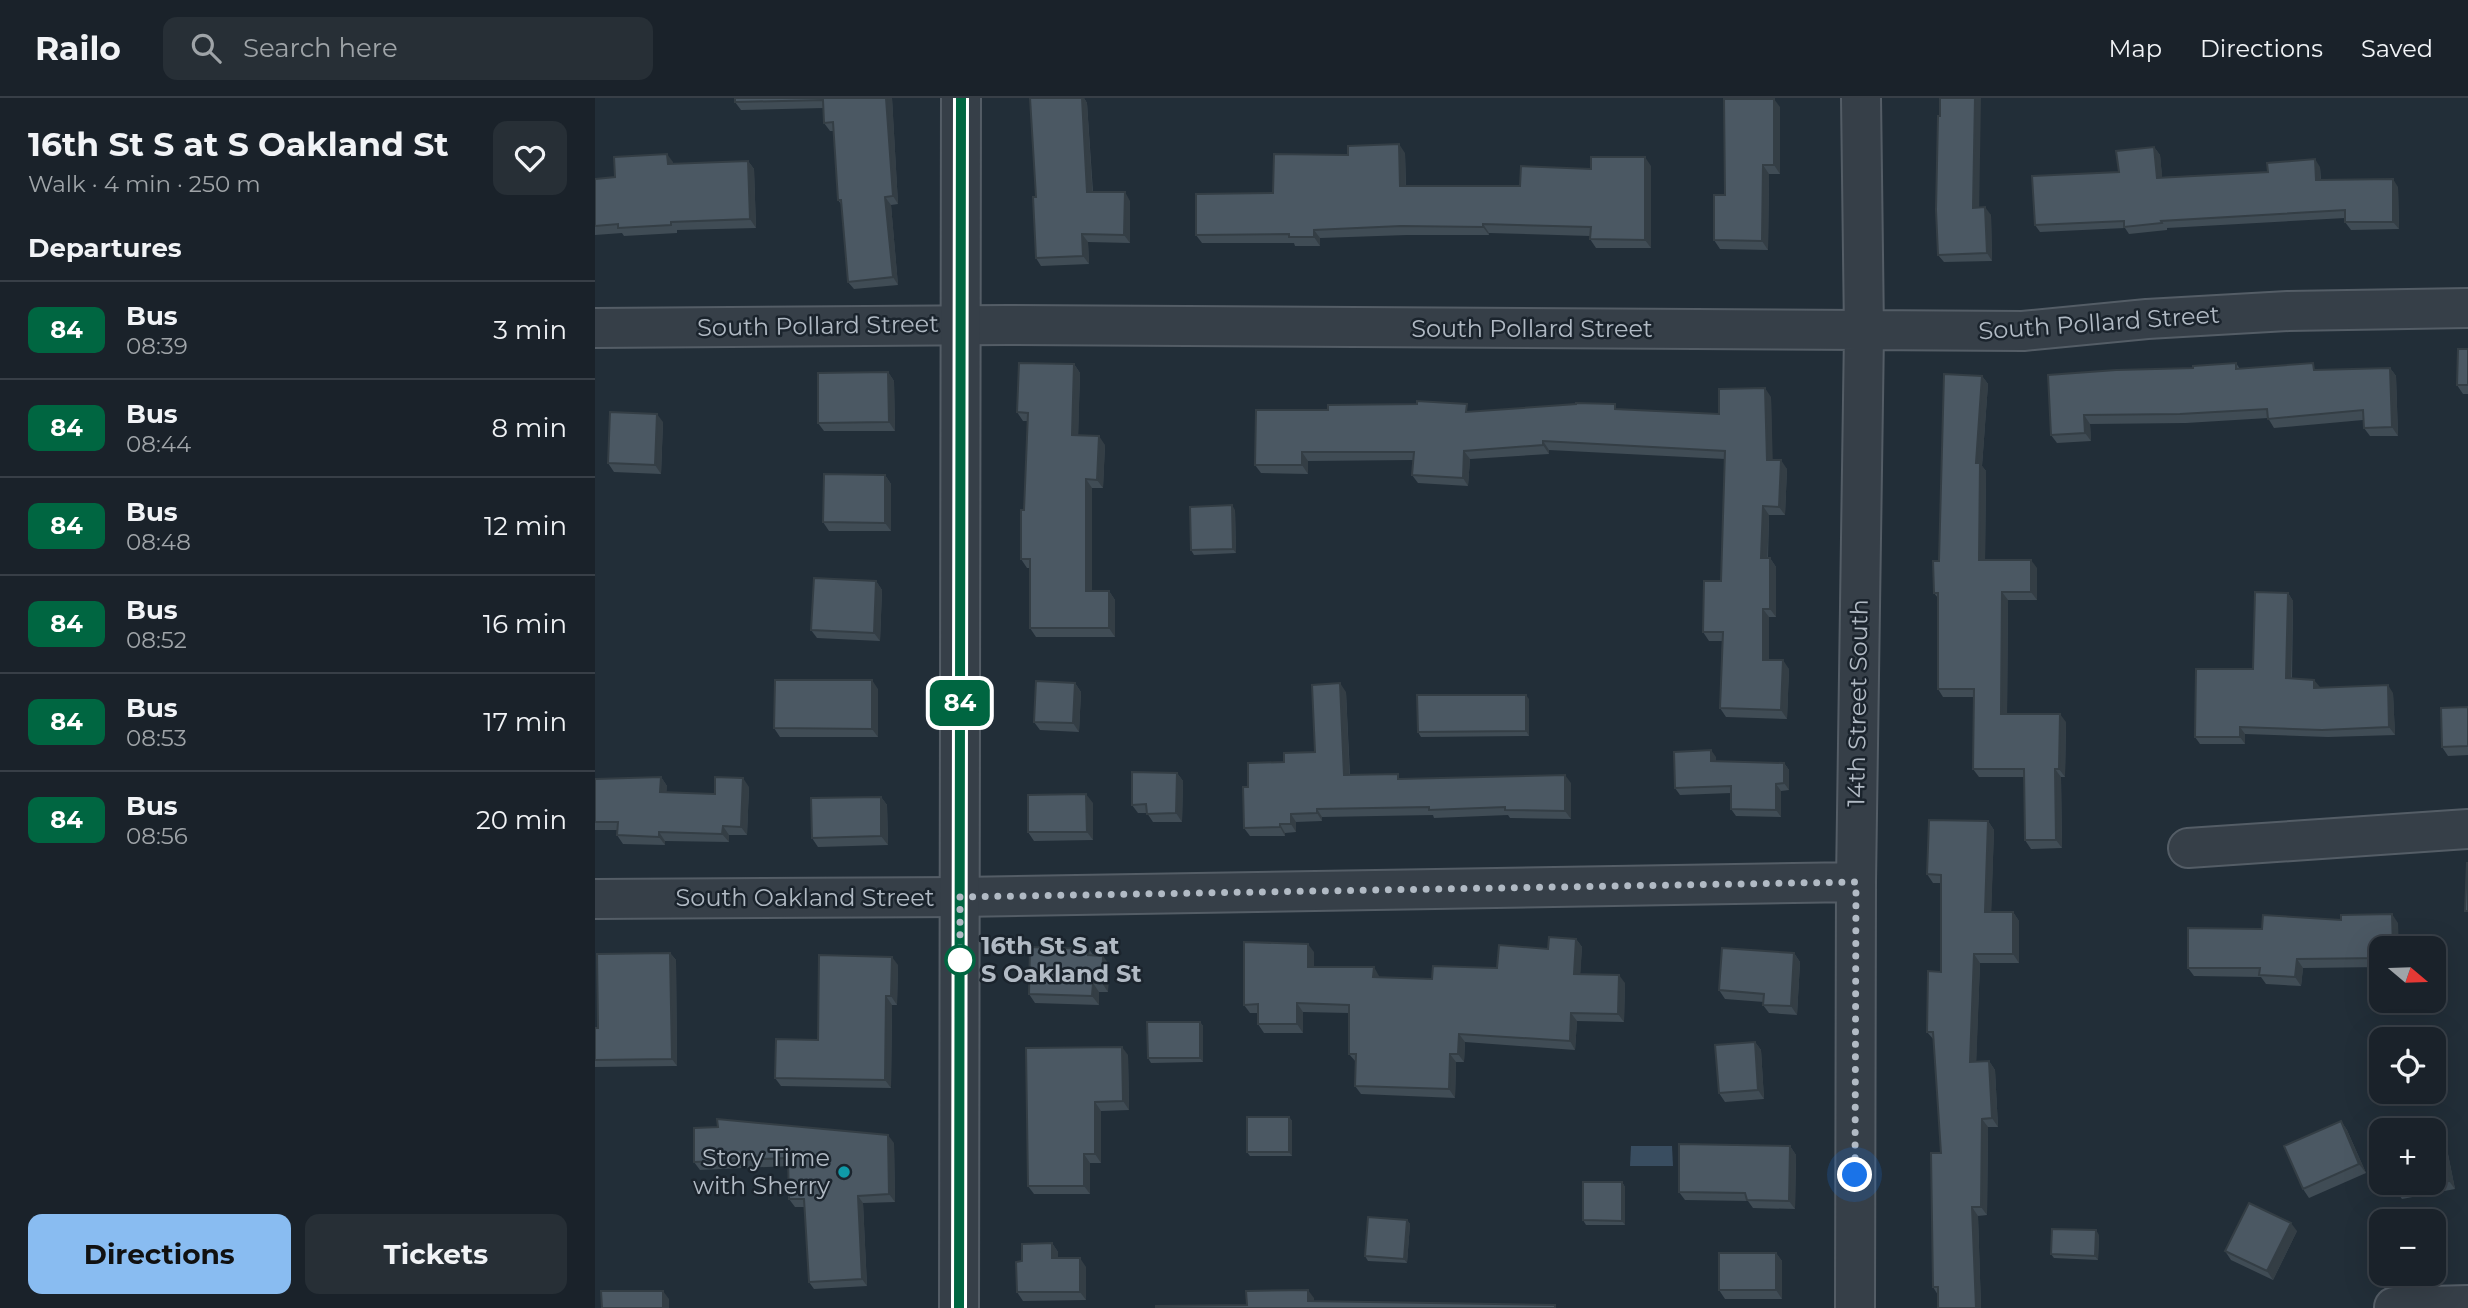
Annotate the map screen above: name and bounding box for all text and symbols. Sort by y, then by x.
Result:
search box [163,17,653,80]
text: Railo [35,28,121,68]
icon: search [187,29,225,67]
text: Search here [243,32,398,64]
text: Map [2109,34,2162,63]
text: Directions [2200,34,2323,63]
text: Saved [2361,34,2433,63]
button: heart [493,121,567,195]
text: 16th St S at S Oakland St [28,124,449,164]
text: Walk · 4 min · 250 m [28,170,261,198]
text: Departures [28,232,182,264]
text: Bus [126,300,178,332]
street label: South Pollard Street [1977,300,2221,345]
street label: South Pollard Street [697,309,939,342]
text: 3 min [493,314,567,346]
street label: South Pollard Street [1411,314,1653,343]
text: 84 [50,315,83,344]
text: 08:39 [126,332,188,360]
text: Bus [126,398,178,430]
text: 8 min [491,412,567,444]
text: 84 [50,413,83,442]
text: 08:44 [126,430,191,458]
text: Bus [126,496,178,528]
text: 12 min [484,510,567,542]
text: 84 [50,511,83,540]
text: 08:48 [126,528,191,556]
text: Bus [126,594,178,626]
street label: 14th Street South [1841,599,1874,807]
text: 16 min [483,608,567,640]
text: 84 [50,609,83,638]
text: 08:52 [126,626,187,654]
line badge: 84 [929,680,991,726]
text: 84 [944,688,976,717]
text: Bus [126,692,178,724]
text: 17 min [483,706,567,738]
text: 84 [50,707,83,736]
text: 08:53 [126,724,187,752]
text: Bus [126,790,178,822]
text: 20 min [476,804,567,836]
text: 84 [50,805,83,834]
text: 08:56 [126,822,188,850]
street label: South Oakland Street [676,883,935,912]
place label: 16th St S at S Oakland St [981,931,1142,988]
north arrow [2369,936,2447,1013]
map controls [2369,936,2446,1286]
marker: 16th St S at S Oakland St [945,945,975,975]
button: locate [2369,1027,2446,1104]
button: + [2369,1118,2446,1195]
place label: Story Time with Sherry [693,1143,830,1200]
your location [1837,1157,1872,1192]
marker: Story Time with Sherry [836,1164,852,1180]
button: − [2369,1209,2446,1286]
button: Directions [28,1214,291,1294]
button: Tickets [305,1214,567,1294]

